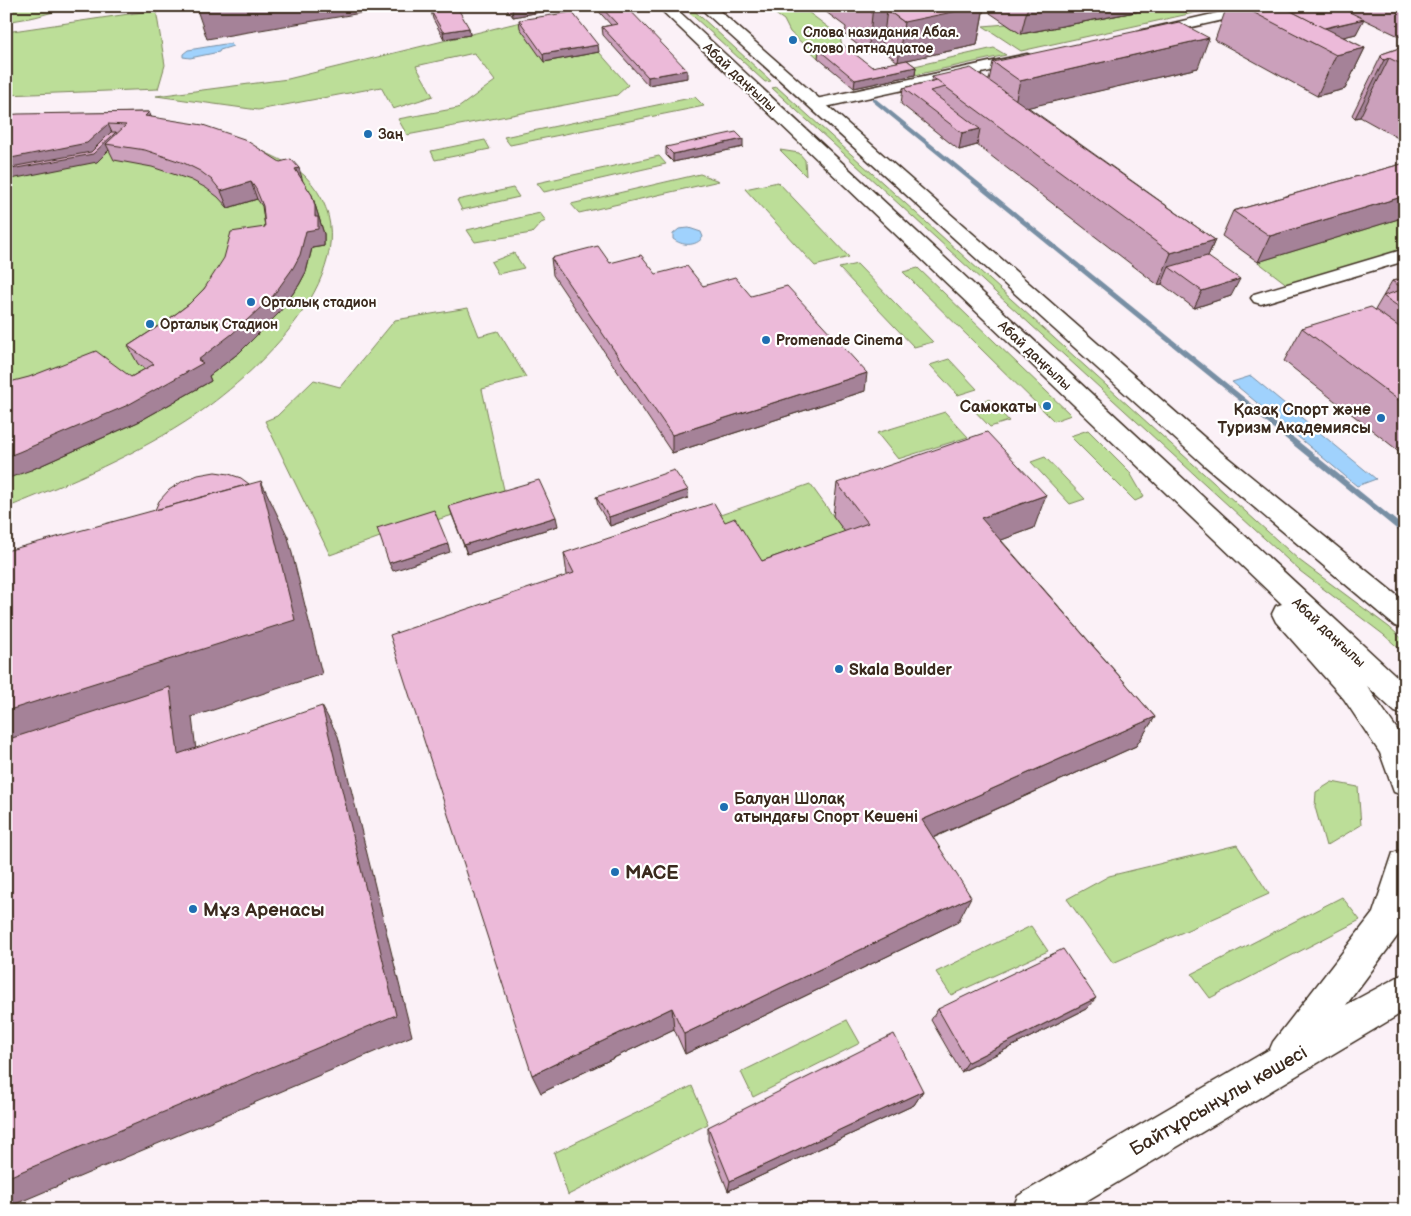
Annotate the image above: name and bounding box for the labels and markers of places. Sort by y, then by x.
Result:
place label: Слова назидания Абая. Слово пятнадцатое [803,24,959,57]
marker: Слова назидания Абая. Слово пятнадцатое [787,34,799,46]
place label: Заң [378,126,404,143]
marker: Заң [362,128,374,140]
place label: Орталық стадион [261,294,376,311]
marker: Орталық стадион [245,296,257,308]
place label: Орталық Стадион [160,316,278,333]
marker: Орталық Стадион [144,318,156,330]
place label: Promenade Cinema [776,332,903,349]
marker: Promenade Cinema [760,334,772,346]
place label: Самокаты [960,398,1037,417]
marker: Самокаты [1041,400,1053,412]
place label: Қазақ Спорт және Туризм Академиясы [1217,401,1371,438]
marker: Қазақ Спорт және Туризм Академиясы [1375,412,1387,424]
place label: Skala Boulder [849,661,952,680]
marker: Skala Boulder [833,663,845,675]
place label: Балуан Шолақ атындағы Спорт Кешені [734,790,918,827]
marker: Балуан Шолақ атындағы Спорт Кешені [718,801,730,813]
place label: MACE [625,862,679,885]
marker: MACE [609,866,621,878]
place label: Мұз Аренасы [203,899,325,922]
marker: Мұз Аренасы [187,903,199,915]

